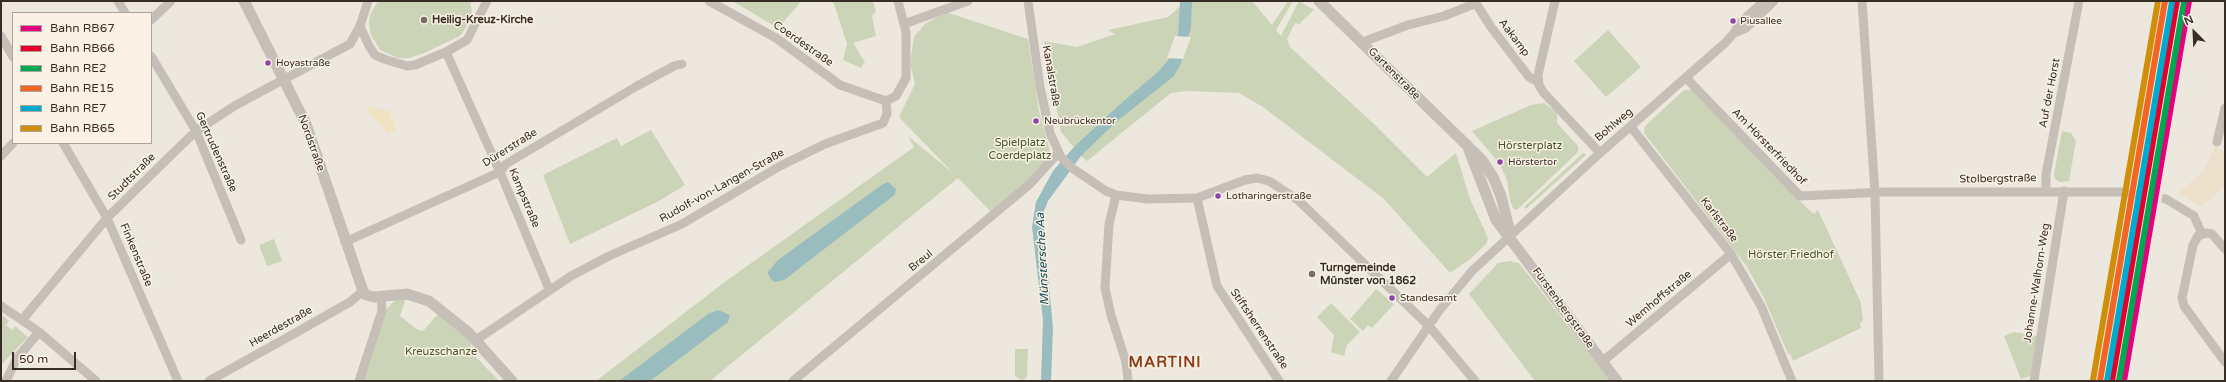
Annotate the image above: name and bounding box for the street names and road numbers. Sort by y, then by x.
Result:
street label: Aakamp [1496,17,1532,59]
street label: Coerdestraße [770,18,836,70]
street label: Kanalstraße [1039,44,1063,108]
street label: Gartenstraße [1365,45,1423,103]
street label: Auf der Horst [2037,57,2063,129]
street label: Bohlweg [1592,105,1636,145]
street label: Am Hörsterfriedhof [1729,106,1809,188]
street label: Gertrudenstraße [192,110,240,194]
street label: Nordstraße [295,113,327,173]
street label: Dürerstraße [480,126,540,170]
street label: Rudolf-von-Langen-Straße [657,146,787,226]
street label: Studtstraße [106,151,158,203]
street label: Kampstraße [506,166,542,230]
street label: Stolbergstraße [1959,172,2037,186]
street label: Karlstraße [1697,195,1741,245]
street label: Finkenstraße [117,221,155,289]
street label: Johanne-Walhorn-Weg [2021,222,2053,344]
street label: Breul [906,247,936,275]
street label: Fürstenbergstraße [1529,265,1597,351]
street label: Wemhoffstraße [1624,268,1694,330]
street label: Stiftsherrenstraße [1227,286,1291,372]
street label: Heerdestraße [247,304,315,350]

